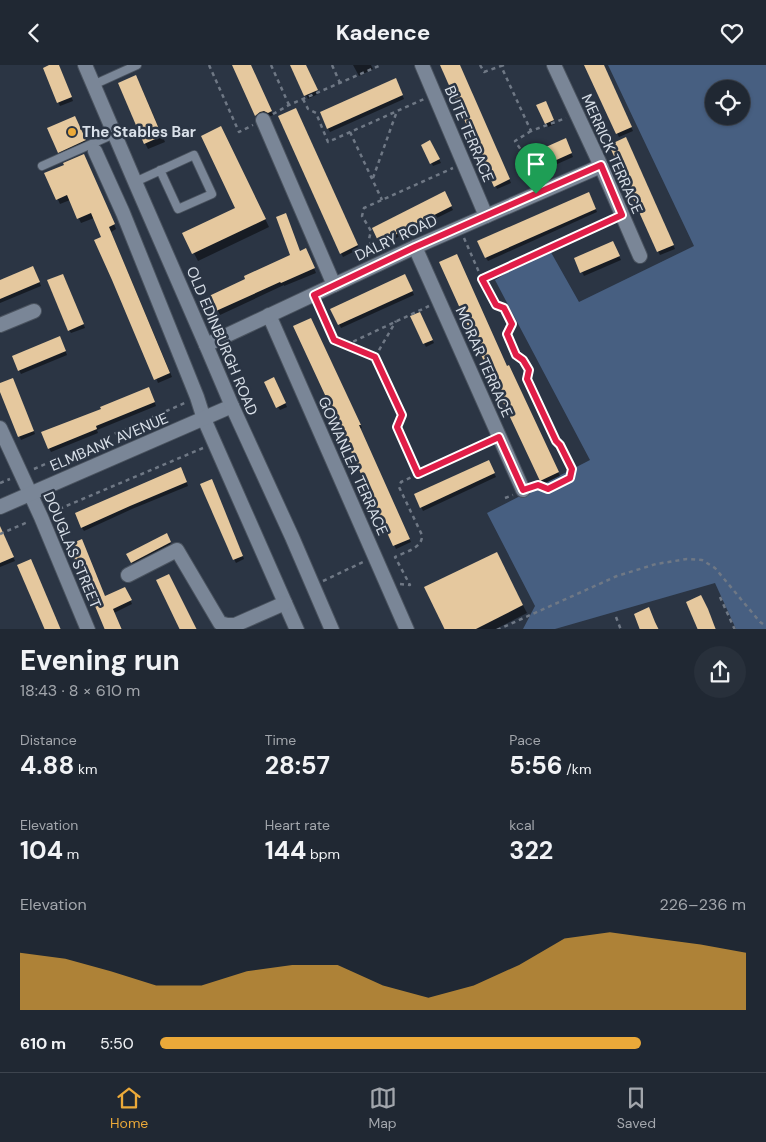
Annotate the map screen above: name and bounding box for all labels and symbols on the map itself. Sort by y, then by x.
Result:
street label: BUTE TERRACE [440,83,498,185]
street label: MERRICK TERRACE [577,91,647,217]
place label: The Stables Bar [82,122,196,142]
marker: The Stables Bar [66,126,78,138]
pin [515,143,557,194]
street label: DALRY ROAD [352,210,440,266]
street label: OLD EDINBURGH ROAD [182,263,262,419]
street label: MORAR TERRACE [451,303,517,421]
street label: GOWANLEA TERRACE [313,393,393,539]
street label: ELMBANK AVENUE [47,408,171,476]
street label: DOUGLAS STREET [38,489,106,611]

